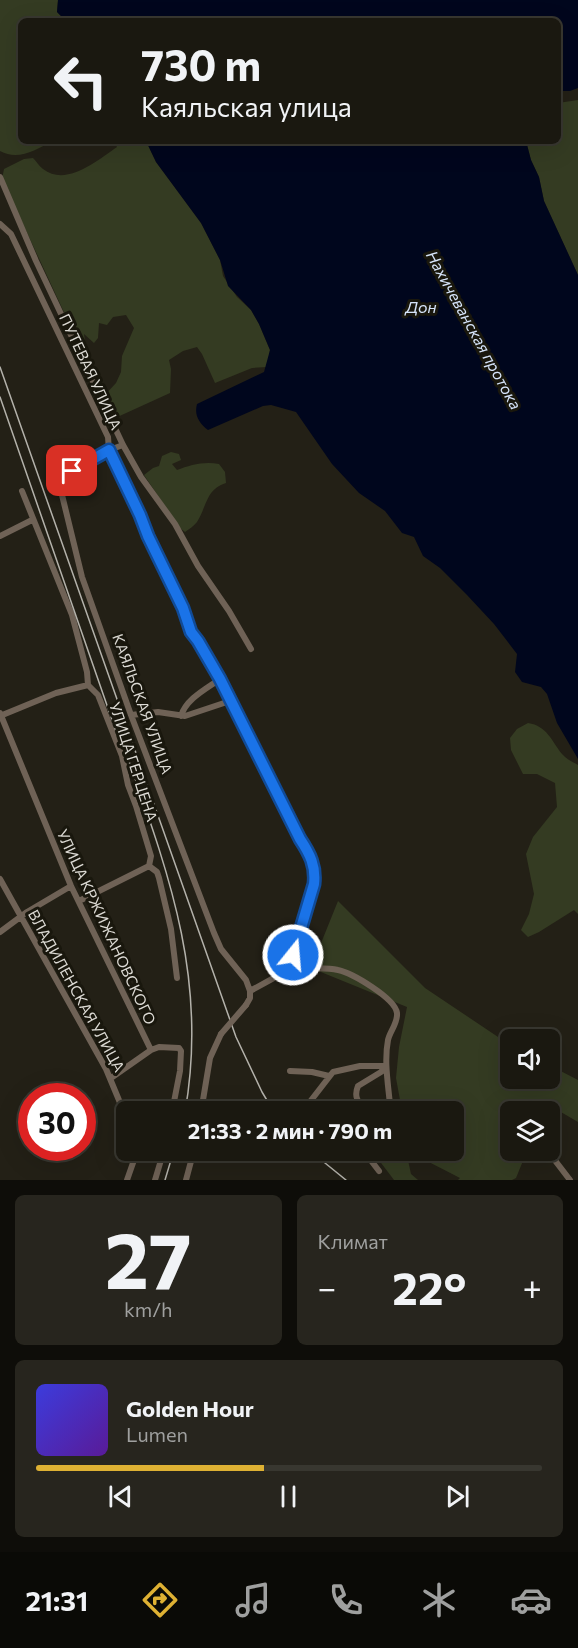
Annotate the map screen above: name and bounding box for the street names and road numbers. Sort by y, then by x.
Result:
street label: ПУТЕВАЯ УЛИЦА [56,311,126,432]
street label: КАЯЛЬСКАЯ УЛИЦА [109,631,177,776]
street label: УЛИЦА ГЕРЦЕНА [106,700,162,824]
street label: УЛИЦА КРЖИЖАНОВСКОГО [54,826,160,1027]
street label: ВЛАДИЛЕНСКАЯ УЛИЦА [25,906,129,1075]

